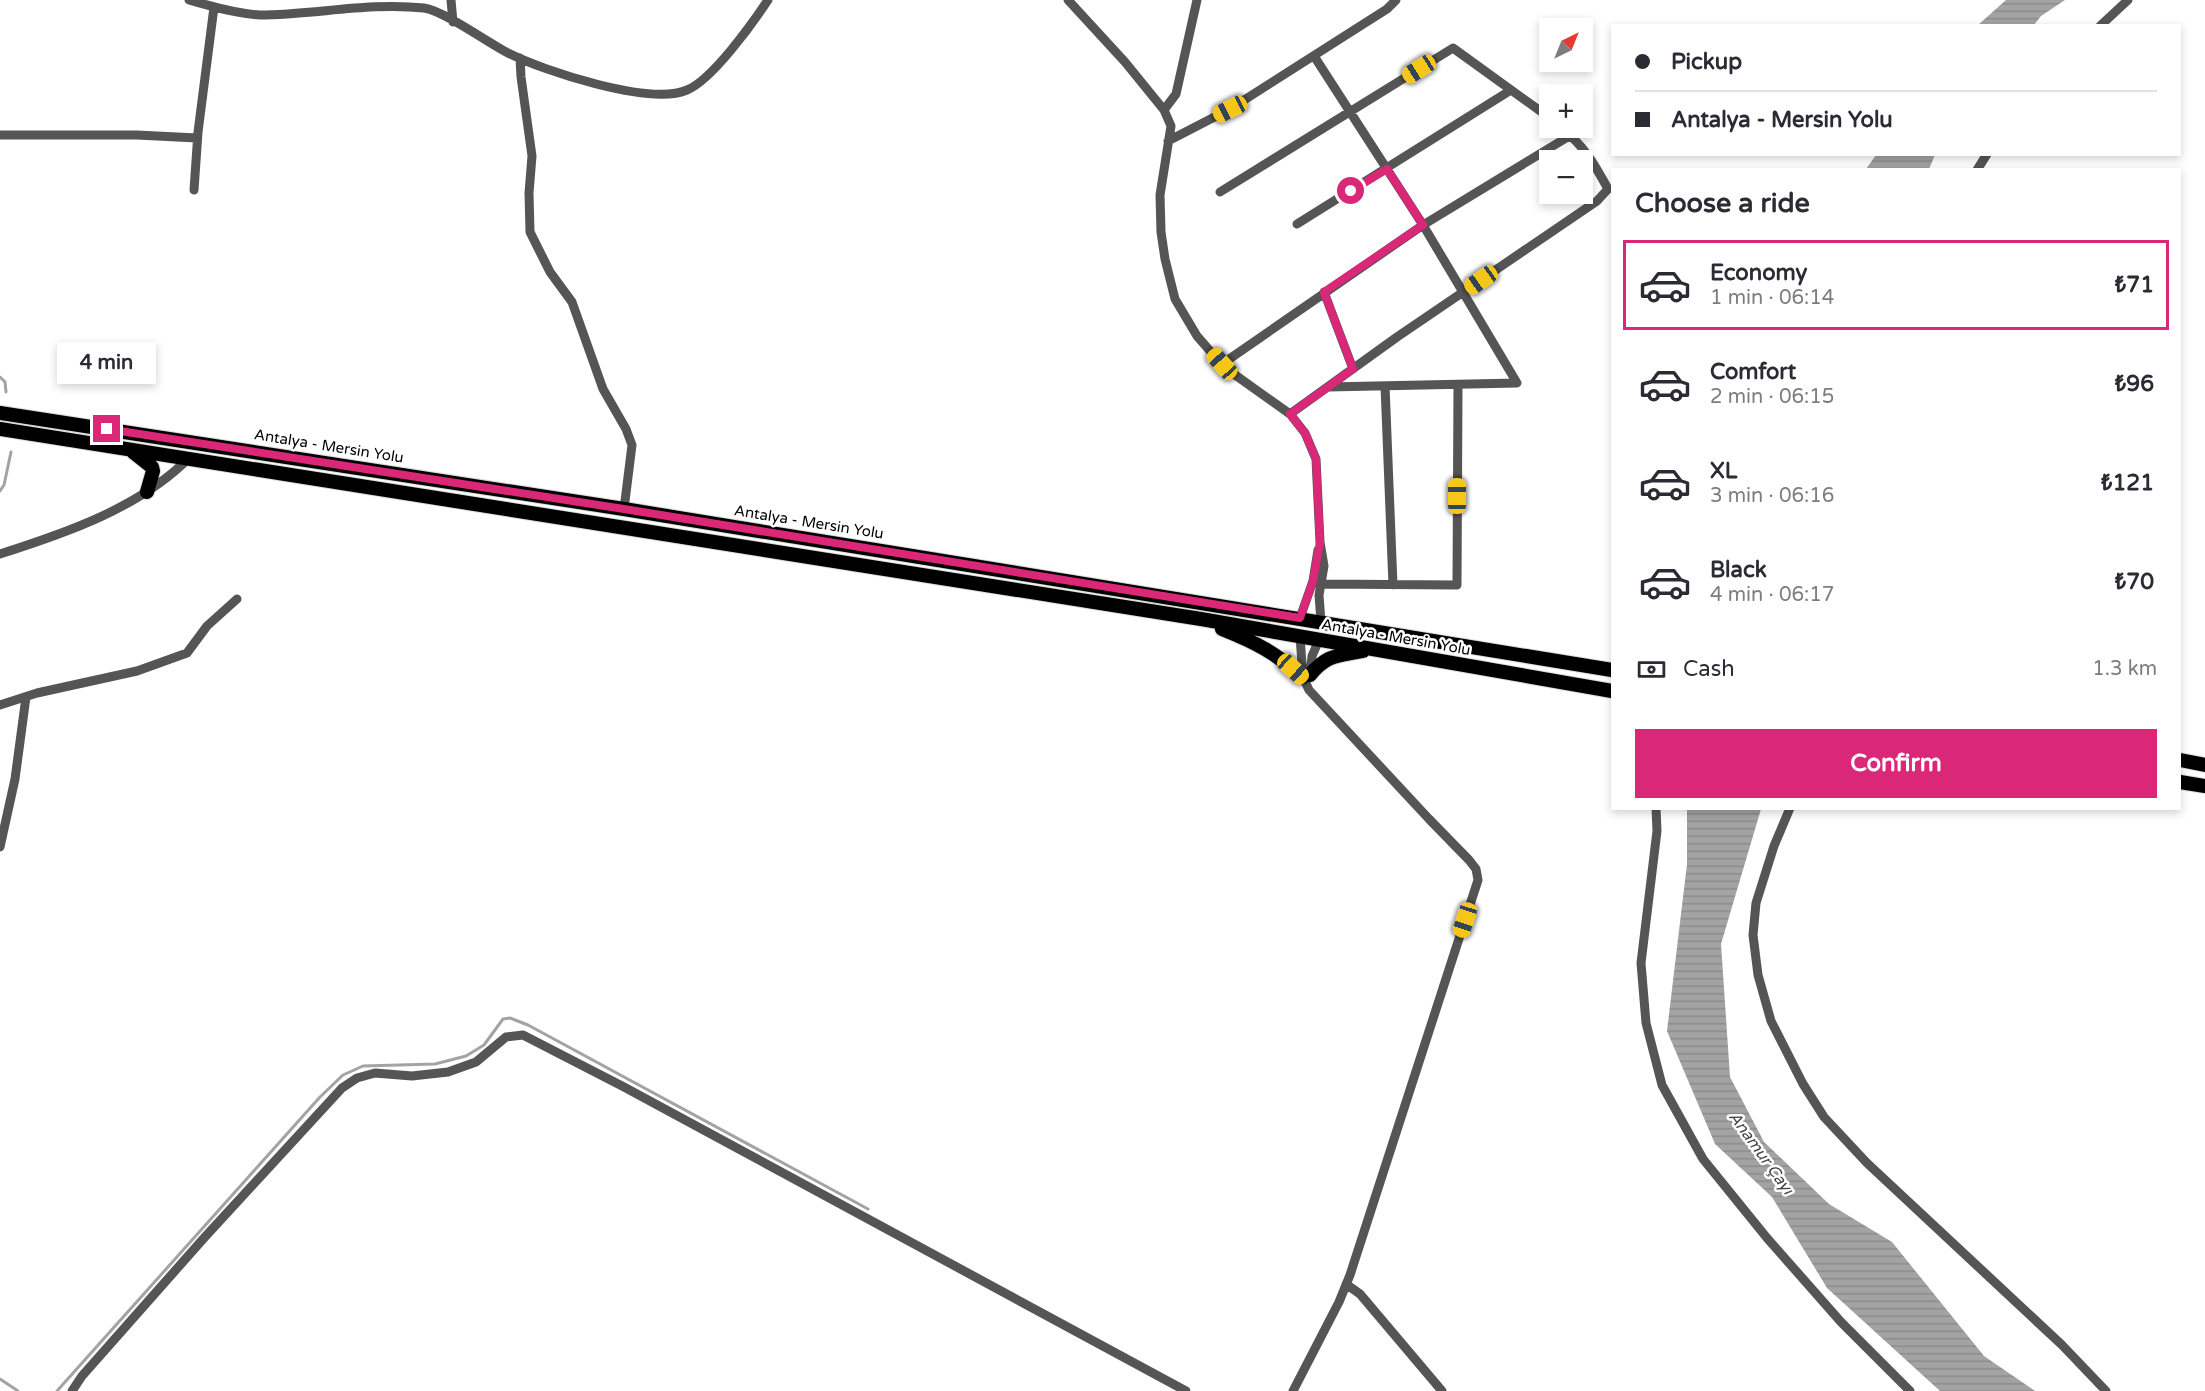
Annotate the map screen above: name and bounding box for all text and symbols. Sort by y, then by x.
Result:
north arrow [1539,18,1593,72]
map controls [1539,18,1593,204]
text: Pickup [1671,49,1742,75]
car [1399,52,1439,86]
button: + [1539,84,1593,138]
car [1210,93,1250,125]
text: Antalya - Mersin Yolu [1671,107,1893,133]
button: − [1539,150,1593,204]
route start [1337,177,1364,204]
text: Choose a ride [1635,187,1810,220]
icon: car [1638,258,1692,312]
text: Economy [1710,260,1807,286]
car [1461,262,1501,298]
text: ₺71 [2115,272,2154,298]
text: 1 min · 06:14 [1710,286,1834,310]
callout: 4 min [57,342,156,384]
car [1203,345,1241,383]
text: 4 min [80,351,133,375]
icon: car [1638,357,1692,411]
text: Comfort [1710,359,1796,385]
text: ₺96 [2115,371,2154,397]
text: 2 min · 06:15 [1710,385,1834,409]
route end [93,415,120,442]
street label: Antalya - Mersin Yolu [253,425,405,467]
icon: car [1638,456,1692,510]
text: XL [1710,458,1737,484]
text: ₺121 [2101,470,2154,496]
car [1448,478,1466,514]
text: 3 min · 06:16 [1710,484,1834,508]
street label: Antalya - Mersin Yolu [733,501,885,543]
icon: car [1638,555,1692,609]
text: Black [1710,557,1767,583]
text: ₺70 [2115,569,2154,595]
text: 4 min · 06:17 [1710,583,1834,607]
street label: Antalya - Mersin Yolu [1320,615,1472,659]
car [1274,650,1312,688]
icon: cash [1635,653,1668,686]
text: Cash [1683,656,1735,682]
text: 1.3 km [2092,657,2157,681]
button: Confirm [1635,729,2157,798]
car [1451,900,1479,940]
water label: Anamur Çayı [1724,1108,1798,1199]

